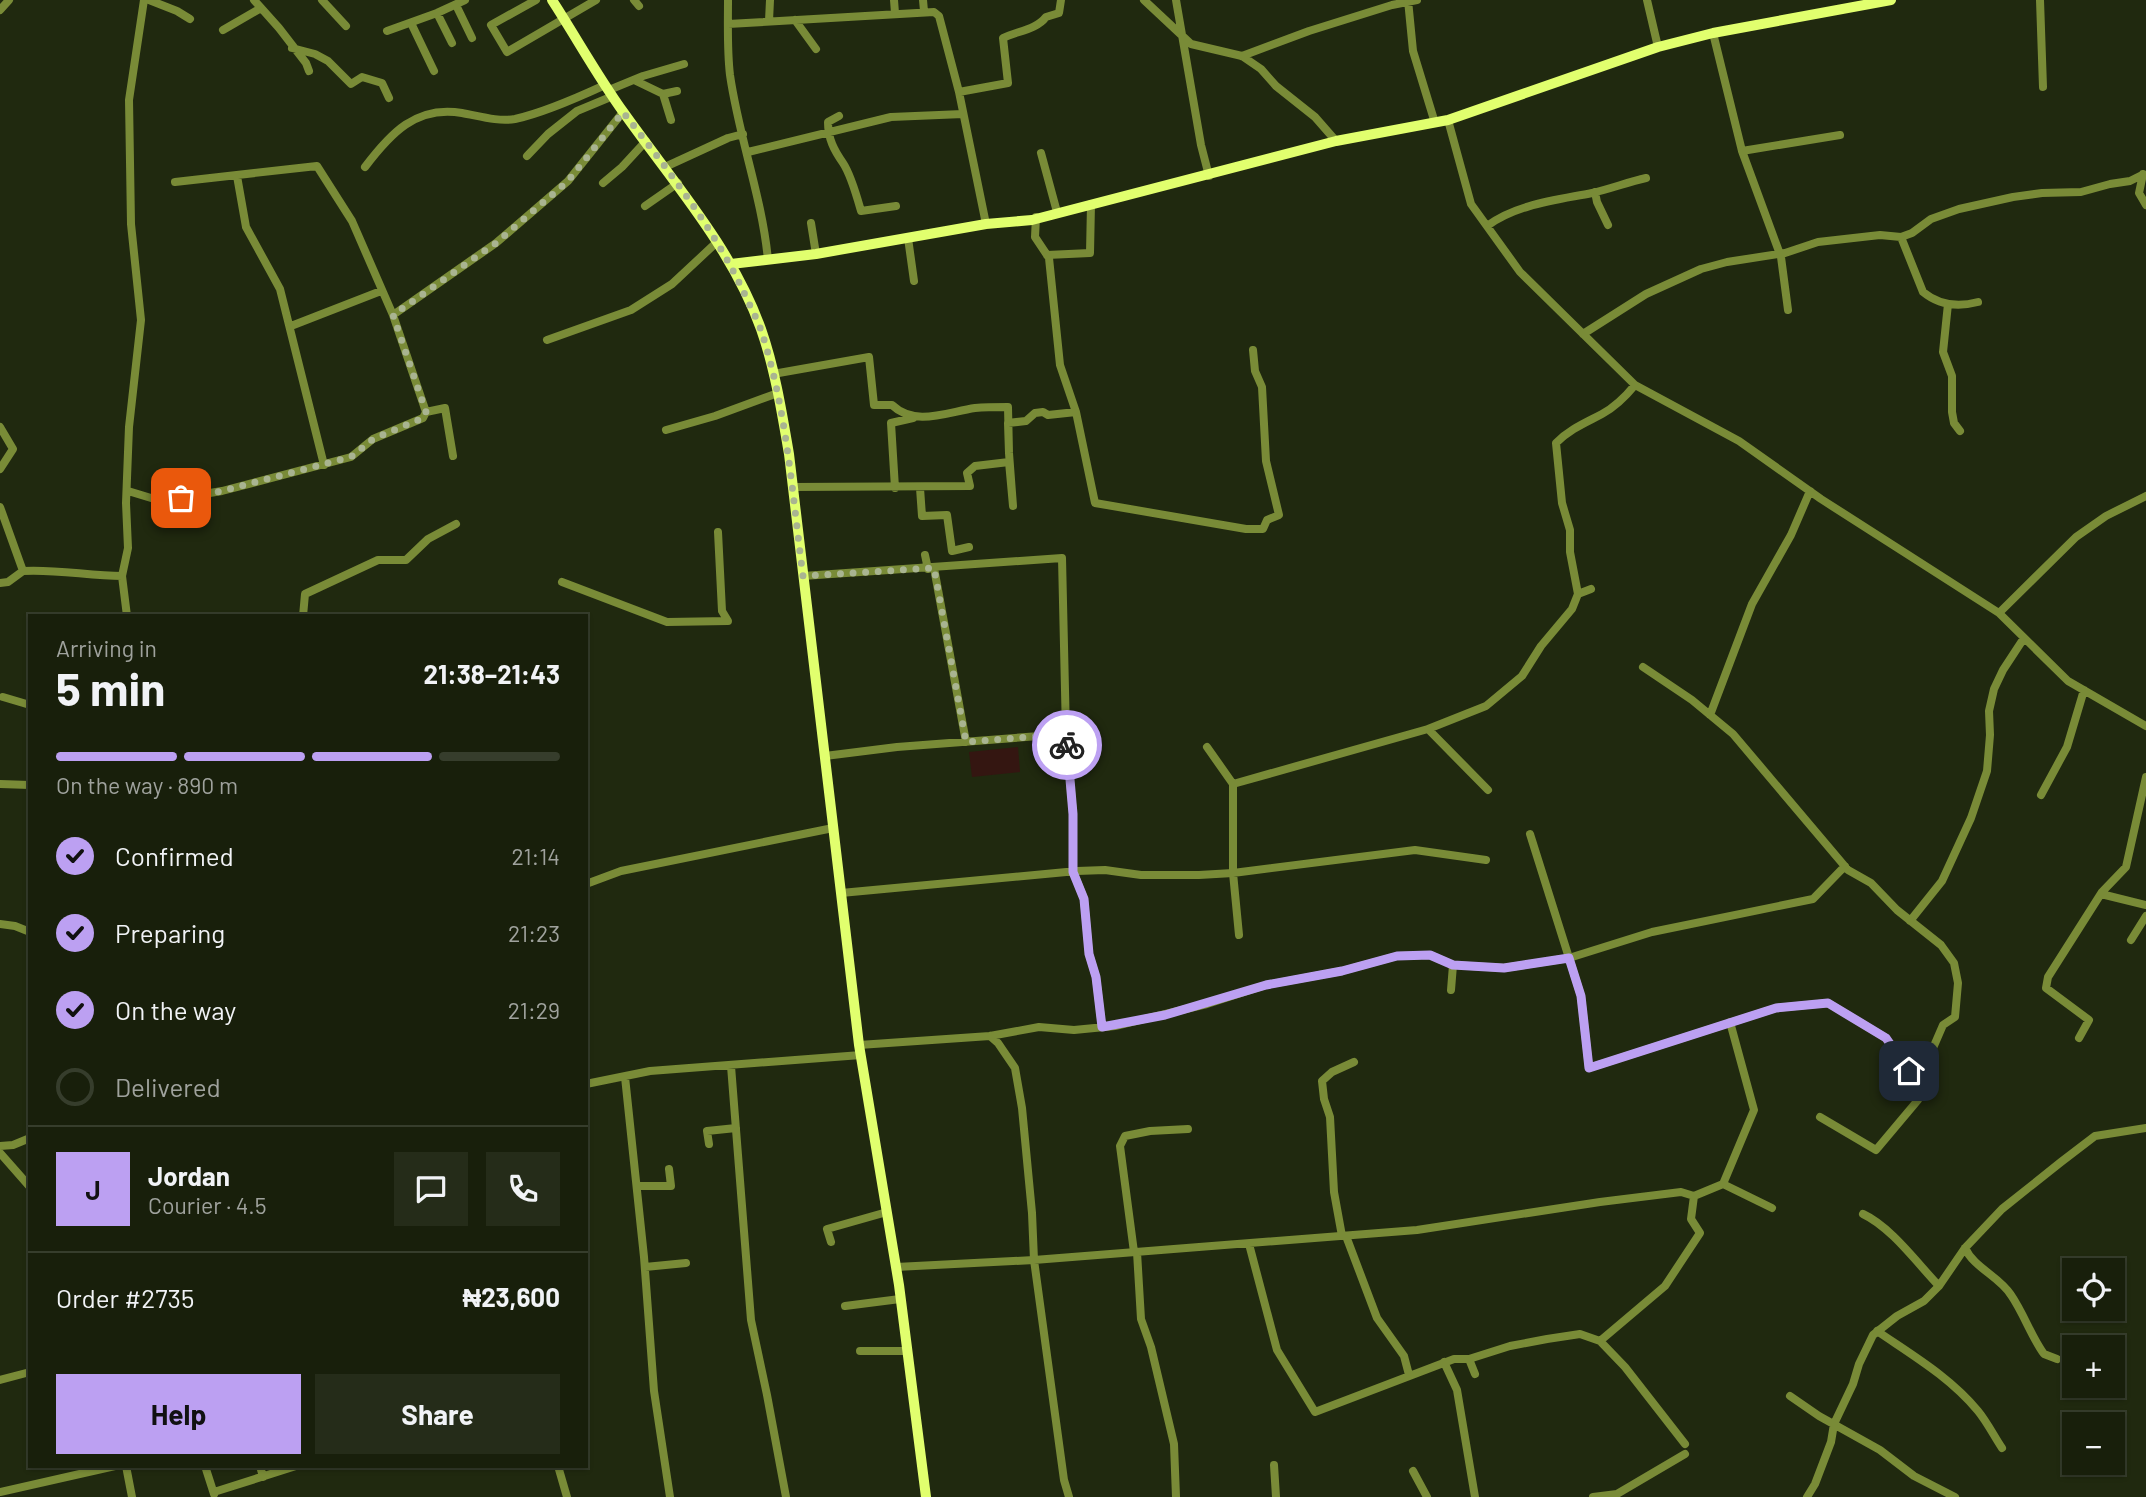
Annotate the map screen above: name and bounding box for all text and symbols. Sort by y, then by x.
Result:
pin [151,468,211,528]
icon: bag [162,479,200,517]
text: Arriving in [56,634,157,662]
text: 21:38–21:43 [424,658,560,689]
text: 5 min [56,660,165,715]
courier [1032,710,1102,780]
icon: bike [1048,726,1086,764]
text: On the way · 890 m [56,771,238,799]
icon: check [56,837,94,875]
text: Confirmed [115,840,234,871]
text: 21:14 [511,842,560,870]
icon: check [56,914,94,952]
text: Preparing [115,917,225,948]
text: 21:23 [508,919,560,947]
icon: check [56,991,94,1029]
text: On the way [115,994,236,1025]
text: 21:29 [508,996,560,1024]
pin [1879,1041,1939,1101]
icon: home [1890,1052,1928,1090]
text: Delivered [115,1071,221,1102]
button: chat [394,1152,468,1226]
button: phone [486,1152,560,1226]
text: Jordan [148,1160,230,1191]
text: J [85,1174,101,1205]
text: Courier · 4.5 [148,1191,267,1219]
map controls [2062,1258,2125,1475]
button: locate [2062,1258,2125,1321]
text: ₦23,600 [462,1281,560,1312]
text: Order #2735 [56,1282,194,1313]
button: + [2062,1335,2125,1398]
button: Help [56,1374,301,1454]
button: Share [315,1374,560,1454]
button: − [2062,1412,2125,1475]

